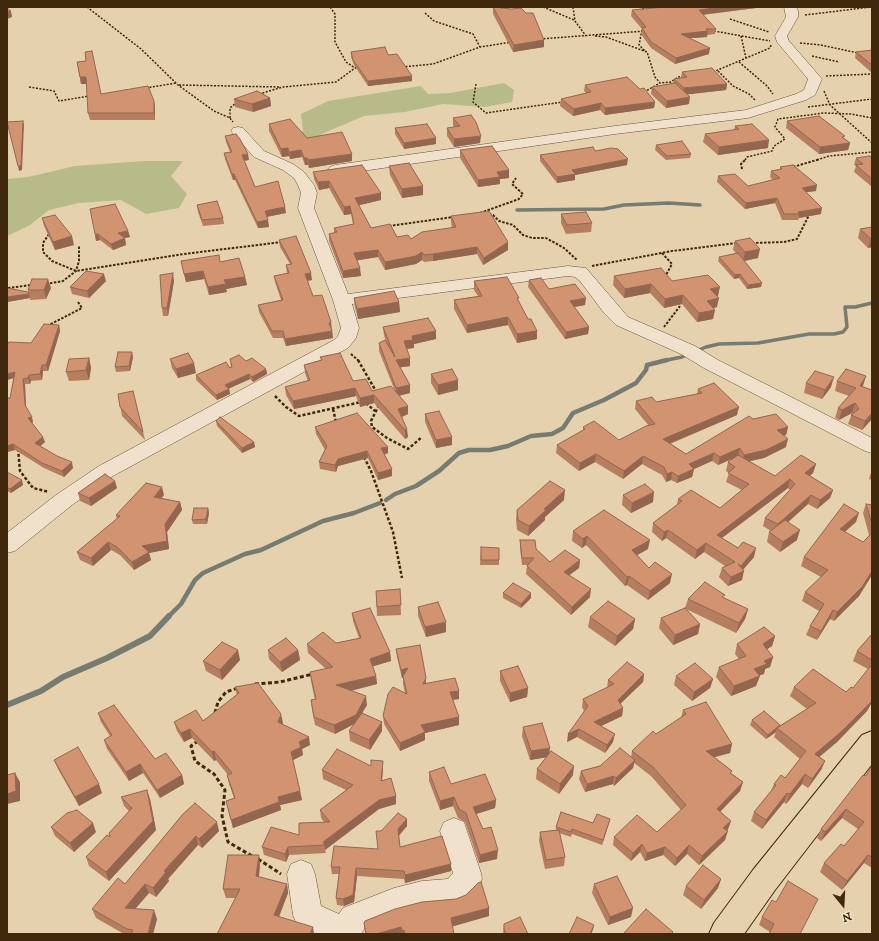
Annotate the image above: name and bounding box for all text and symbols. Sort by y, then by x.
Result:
north arrow [823,885,863,925]
text: N [840,908,853,924]

